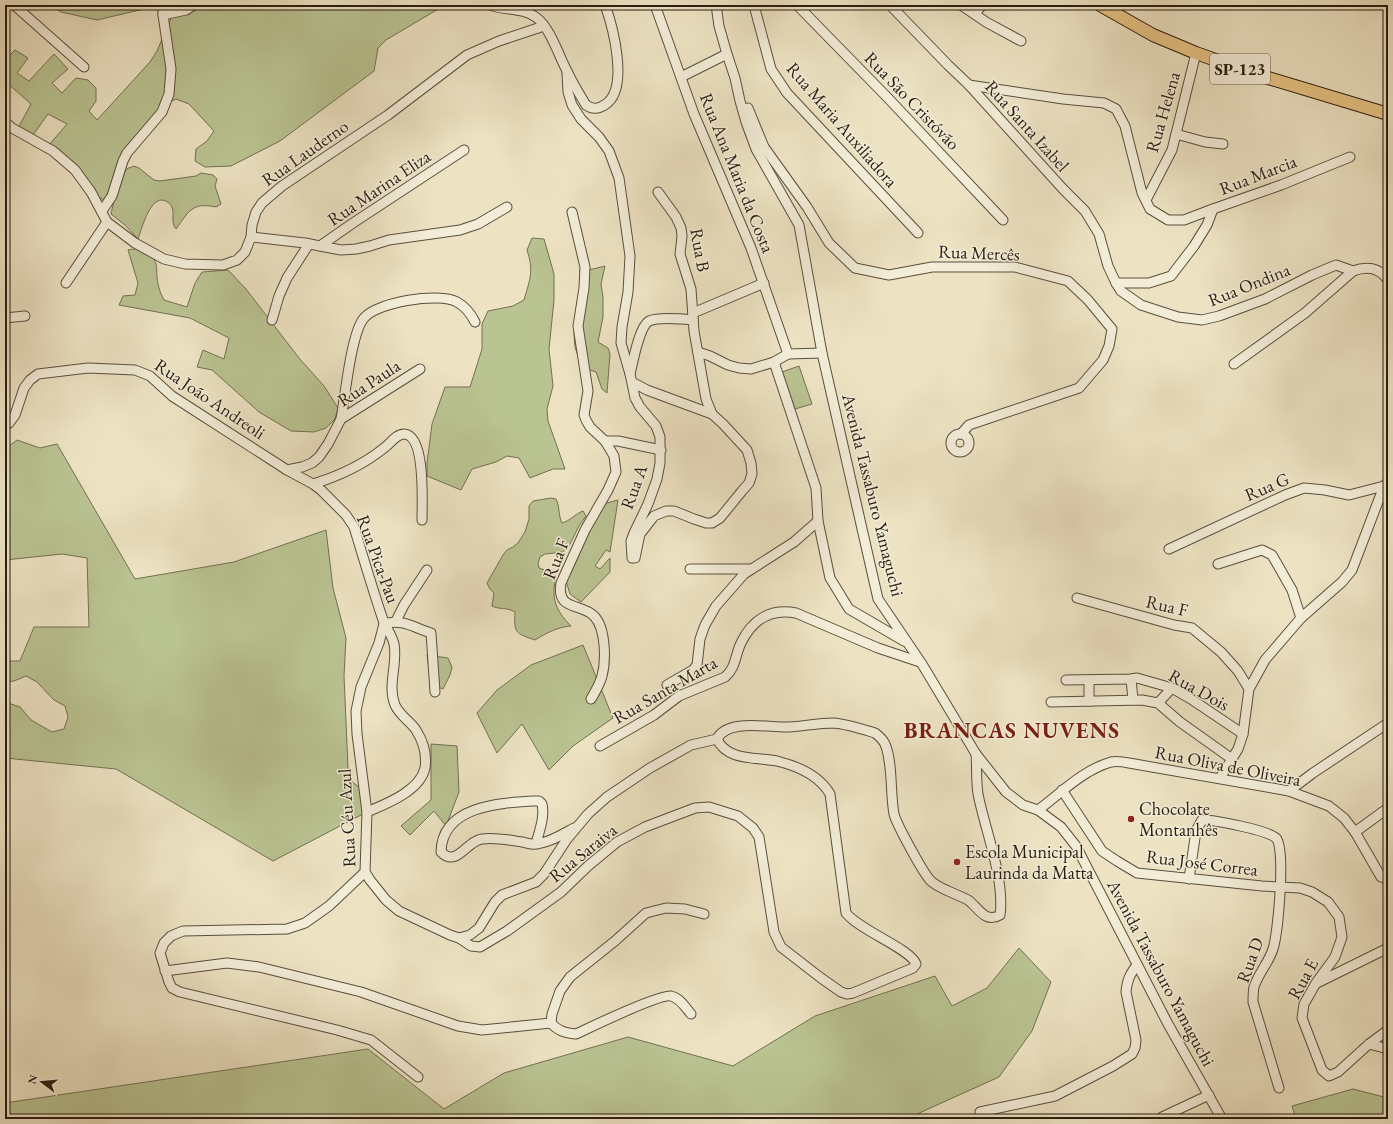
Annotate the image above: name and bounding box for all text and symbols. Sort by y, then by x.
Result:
street label: Rua São Cristóvão [860,47,965,155]
road number: SP-123 [1210,54,1270,84]
street label: Rua Maria Auxiliadora [782,57,904,193]
street label: Rua Helena [1140,68,1185,155]
street label: Rua Santa Izabel [980,75,1074,176]
street label: Rua Ana Maria da Costa [695,90,780,257]
street label: Rua Lauderno [257,114,353,191]
street label: Rua Marina Eliza [323,144,435,231]
street label: Rua Marcia [1216,149,1301,200]
street label: Rua B [685,226,716,273]
street label: Rua Mercês [938,240,1020,265]
street label: Rua Ondina [1204,257,1294,311]
street label: Rua João Andreoli [150,353,271,444]
street label: Rua Paula [333,353,405,411]
street label: Avenida Tassaburo Yamaguchi [837,390,910,599]
street label: Rua A [615,461,652,512]
street label: Rua G [1241,467,1293,506]
street label: Rua Pica-Pau [352,512,405,607]
street label: Rua F [537,535,574,583]
street label: Rua F [1144,590,1190,621]
street label: Rua Santa Marta [609,650,722,729]
street label: Rua Dois [1165,664,1234,716]
district label: BRANCAS NUVENS [904,716,1120,745]
street label: Rua Oliva de Oliveira [1153,740,1304,791]
street label: Rua Céu Azul [332,768,361,868]
place label: Chocolate Montanhês [1139,797,1218,841]
marker: Chocolate Montanhês [1126,814,1136,824]
street label: Rua Saraiva [544,818,622,887]
place label: Escola Municipal Laurinda da Matta [965,840,1094,884]
street label: Rua José Correa [1145,844,1260,881]
marker: Escola Municipal Laurinda da Matta [952,857,962,867]
street label: Avenida Tassaburo Yamaguchi [1102,875,1221,1071]
street label: Rua D [1231,934,1268,986]
street label: Rua E [1282,954,1323,1003]
north arrow [22,1062,62,1102]
text: N [24,1073,40,1085]

